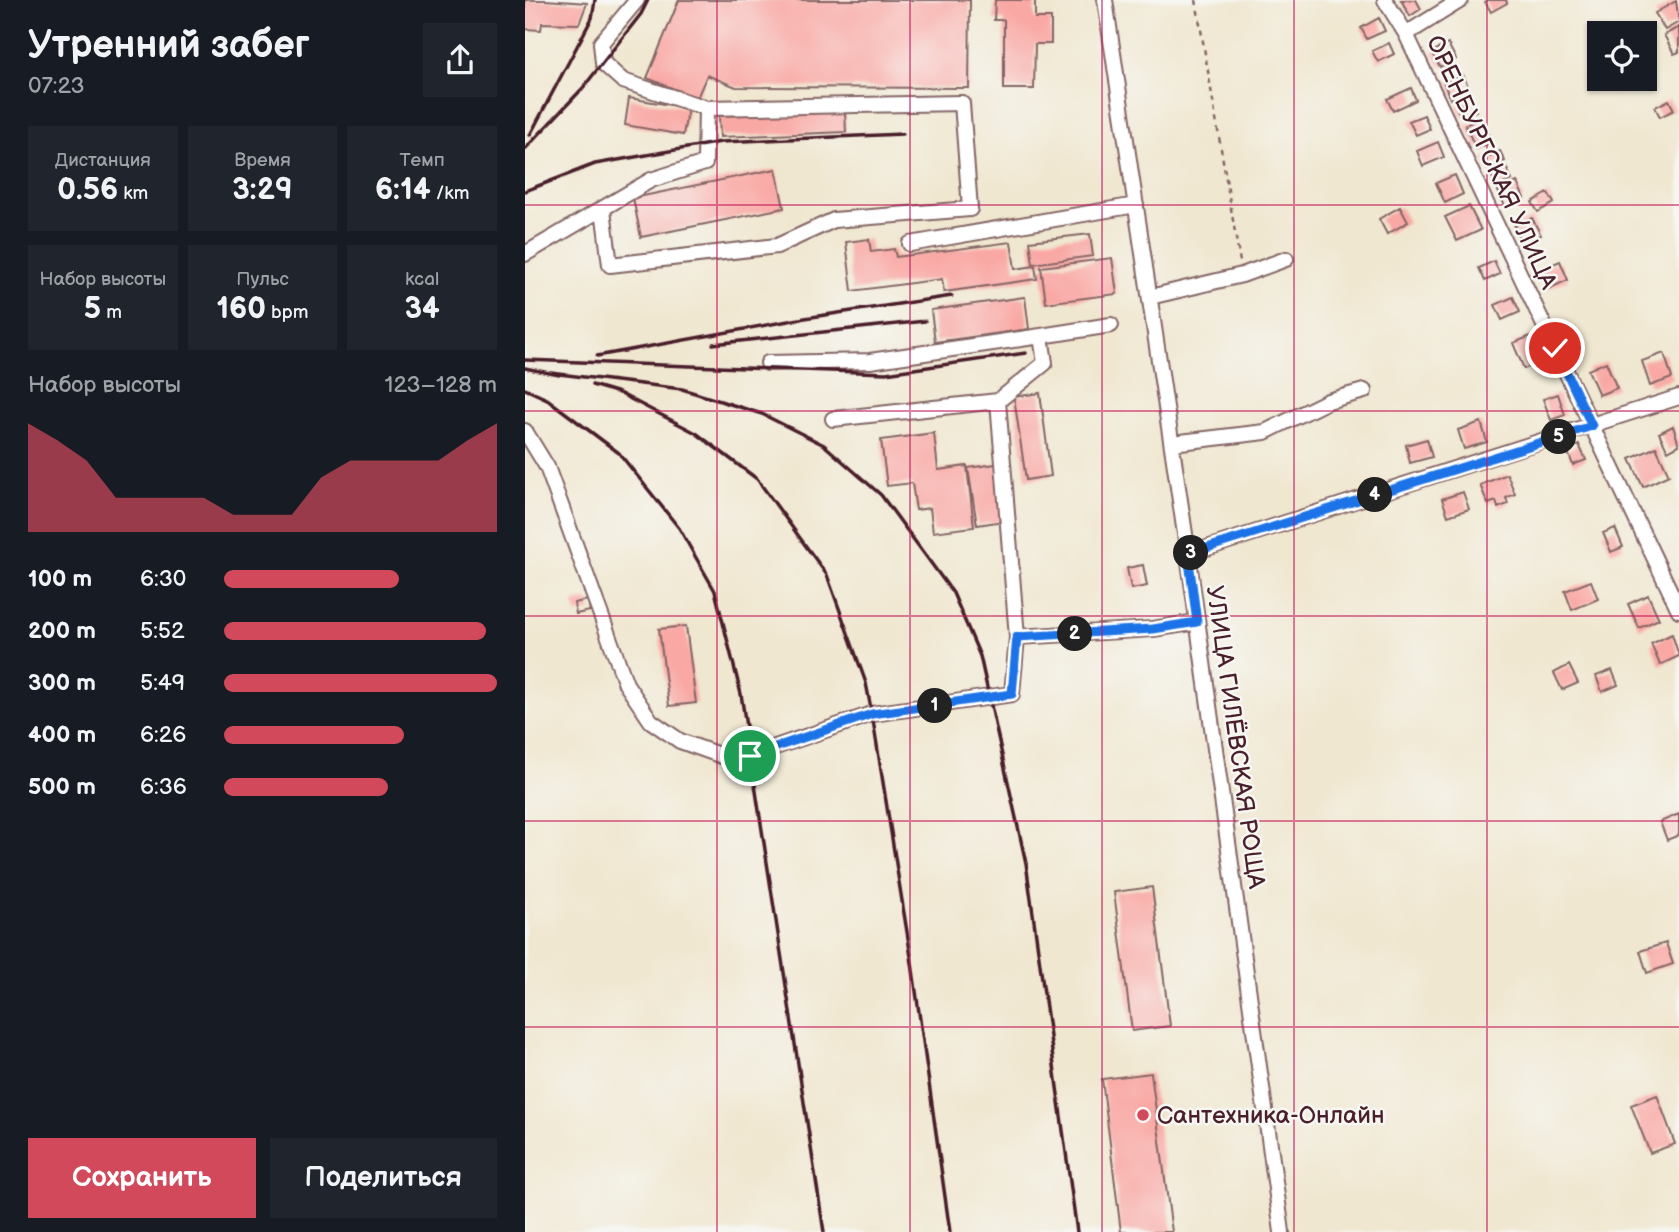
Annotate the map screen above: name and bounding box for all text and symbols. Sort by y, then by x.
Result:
map controls [1587,21,1657,91]
button: locate [1587,21,1657,91]
text: Утренний забег [28,23,310,68]
button: share [423,23,497,97]
street label: ОРЕНБУРГСКАЯ УЛИЦА [1420,31,1563,294]
text: 07:23 [28,72,85,100]
text: Дистанция [55,149,151,172]
text: Время [234,149,291,172]
text: Темп [400,149,445,172]
text: 0.56 [57,172,118,208]
text: 3:29 [232,172,293,208]
text: 6:14 [375,172,431,208]
text: km [118,182,148,205]
text: /km [431,182,469,205]
text: Набор высоты [40,268,166,291]
text: Пульс [236,268,289,291]
text: kcal [405,268,439,291]
text: 5 [84,291,101,327]
text: 160 [216,291,266,327]
text: 34 [405,291,440,327]
text: m [101,301,122,324]
text: bpm [266,301,309,324]
pin [1525,318,1585,378]
icon: check [1536,329,1574,367]
text: Набор высоты [28,371,181,399]
text: 123–128 m [385,371,497,399]
pin: 5 [1541,420,1577,454]
text: 5 [1553,425,1564,448]
pin: 4 [1357,477,1393,512]
text: 4 [1369,483,1380,506]
pin: 3 [1173,536,1209,570]
text: 3 [1185,541,1196,564]
text: 100 m [28,565,92,593]
text: 6:30 [140,565,186,593]
street label: УЛИЦА ГИЛЁВСКАЯ РОЩА [1200,584,1271,891]
pin: 2 [1057,616,1093,652]
text: 200 m [28,617,96,645]
text: 5:52 [140,617,185,645]
text: 2 [1069,622,1080,645]
text: 300 m [28,669,96,697]
text: 5:49 [140,669,185,697]
pin: 1 [917,688,953,724]
text: 1 [931,694,939,717]
text: 400 m [28,721,96,749]
text: 6:26 [140,721,186,749]
pin [720,726,780,786]
icon: arrive [731,737,769,775]
text: 500 m [28,773,96,801]
text: 6:36 [140,773,187,801]
place label: Сантехника-Онлайн [1157,1101,1385,1130]
marker: Сантехника-Онлайн [1135,1107,1151,1123]
button: Сохранить [28,1138,256,1218]
button: Поделиться [270,1138,497,1218]

